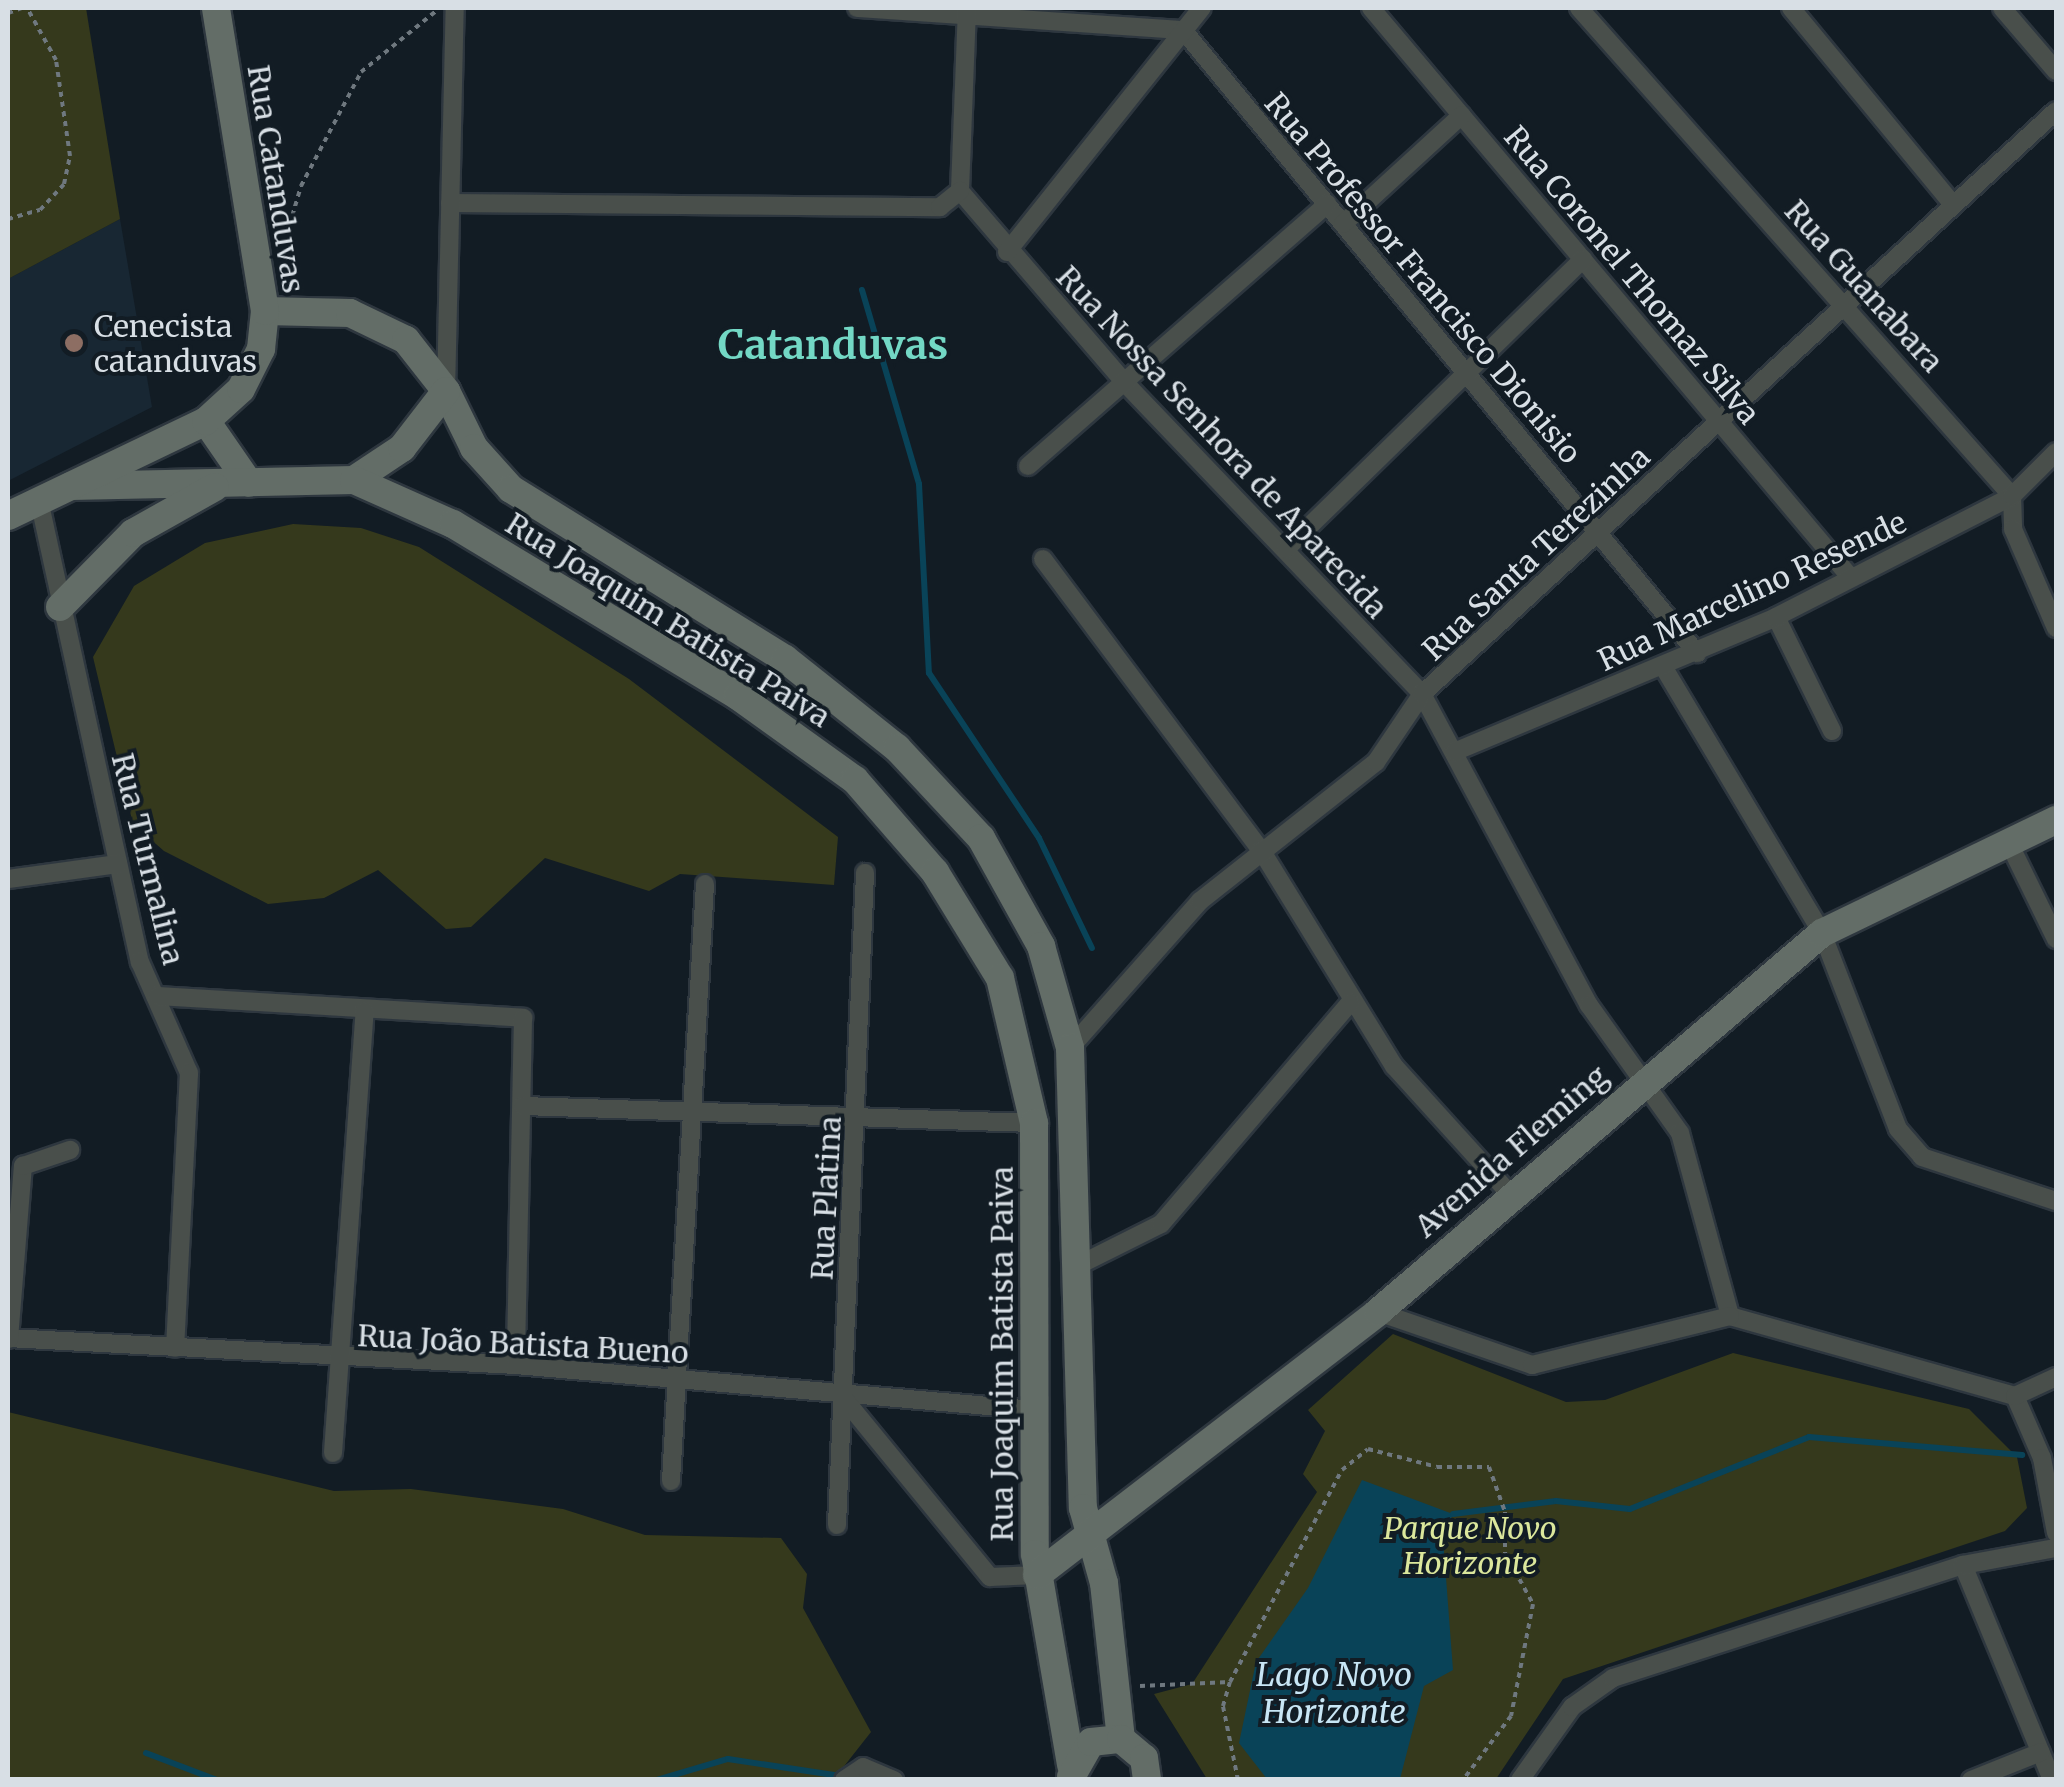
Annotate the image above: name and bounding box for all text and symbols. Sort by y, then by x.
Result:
street label: Rua Catanduvas [240,63,312,295]
street label: Rua Professor Francisco Dionisio [1257,86,1589,470]
street label: Rua Coronel Thomaz Silva [1497,119,1767,431]
street label: Rua Guanabara [1778,193,1950,379]
street label: Rua Nossa Senhora de Aparecida [1049,259,1395,625]
place label: Cenecista catanduvas [94,308,257,378]
district label: Catanduvas [718,321,948,369]
marker: Cenecista catanduvas [63,332,85,354]
street label: Rua Santa Terezinha [1415,439,1657,667]
street label: Rua Marcelino Resende [1592,504,1912,678]
street label: Rua Joaquim Batista Paiva [499,505,837,735]
street label: Rua Turmalina [104,750,192,968]
street label: Avenida Fleming [1407,1058,1615,1244]
street label: Rua Platina [804,1115,848,1281]
street label: Rua Joaquim Batista Paiva [984,1166,1020,1542]
street label: Rua João Batista Bueno [357,1317,689,1371]
park label: Parque Novo Horizonte [1383,1510,1557,1580]
water label: Lago Novo Horizonte [1256,1657,1412,1732]

